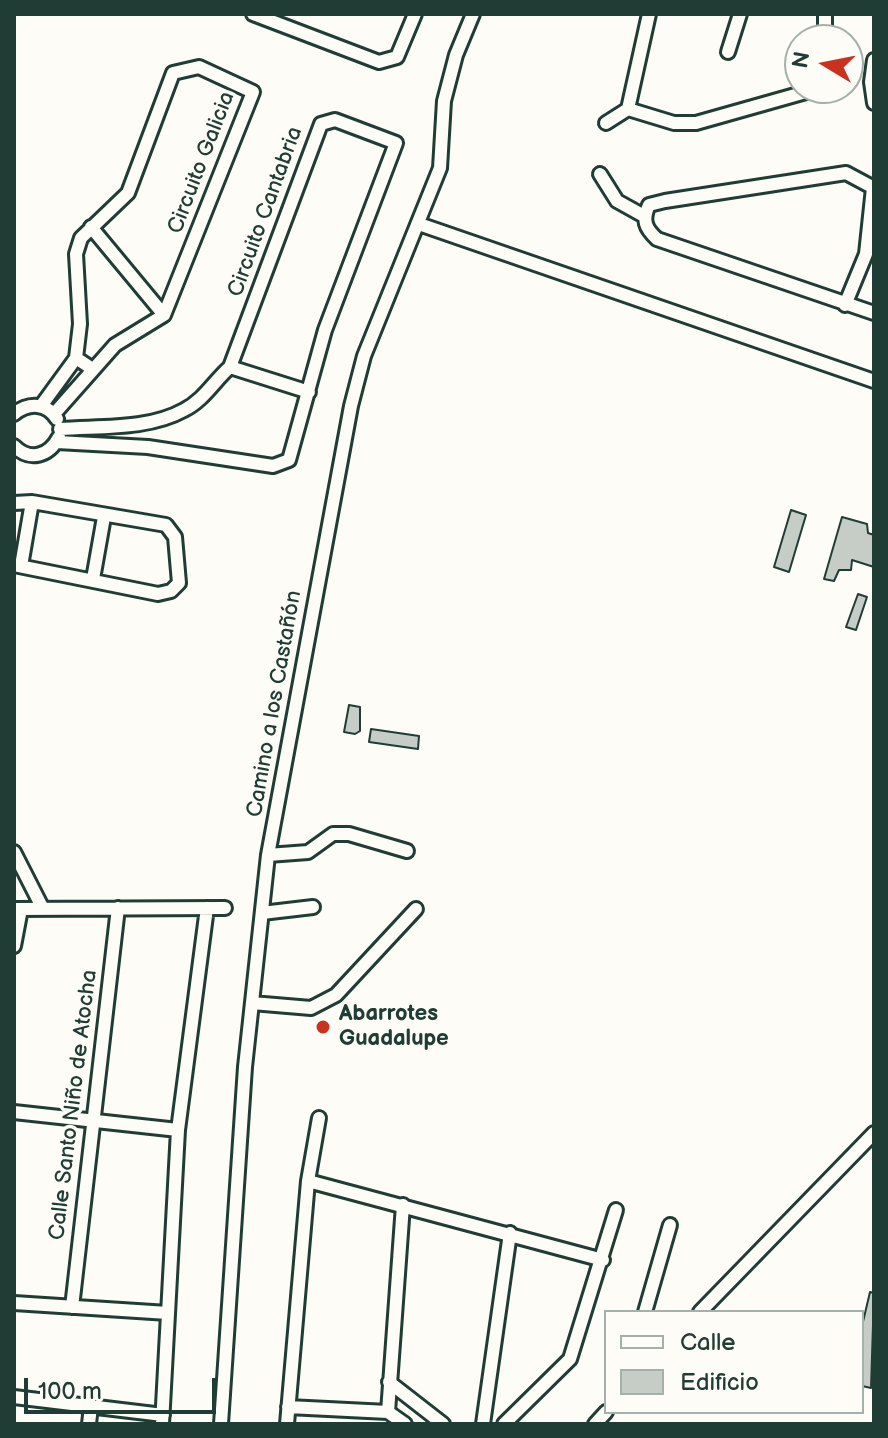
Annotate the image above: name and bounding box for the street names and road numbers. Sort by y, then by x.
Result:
street label: Circuito Galicia [163,88,241,238]
street label: Circuito Cantabria [223,123,309,301]
street label: Camino a los Castañón [242,589,308,819]
street label: Calle Santo Niño de Atocha [44,968,104,1242]

